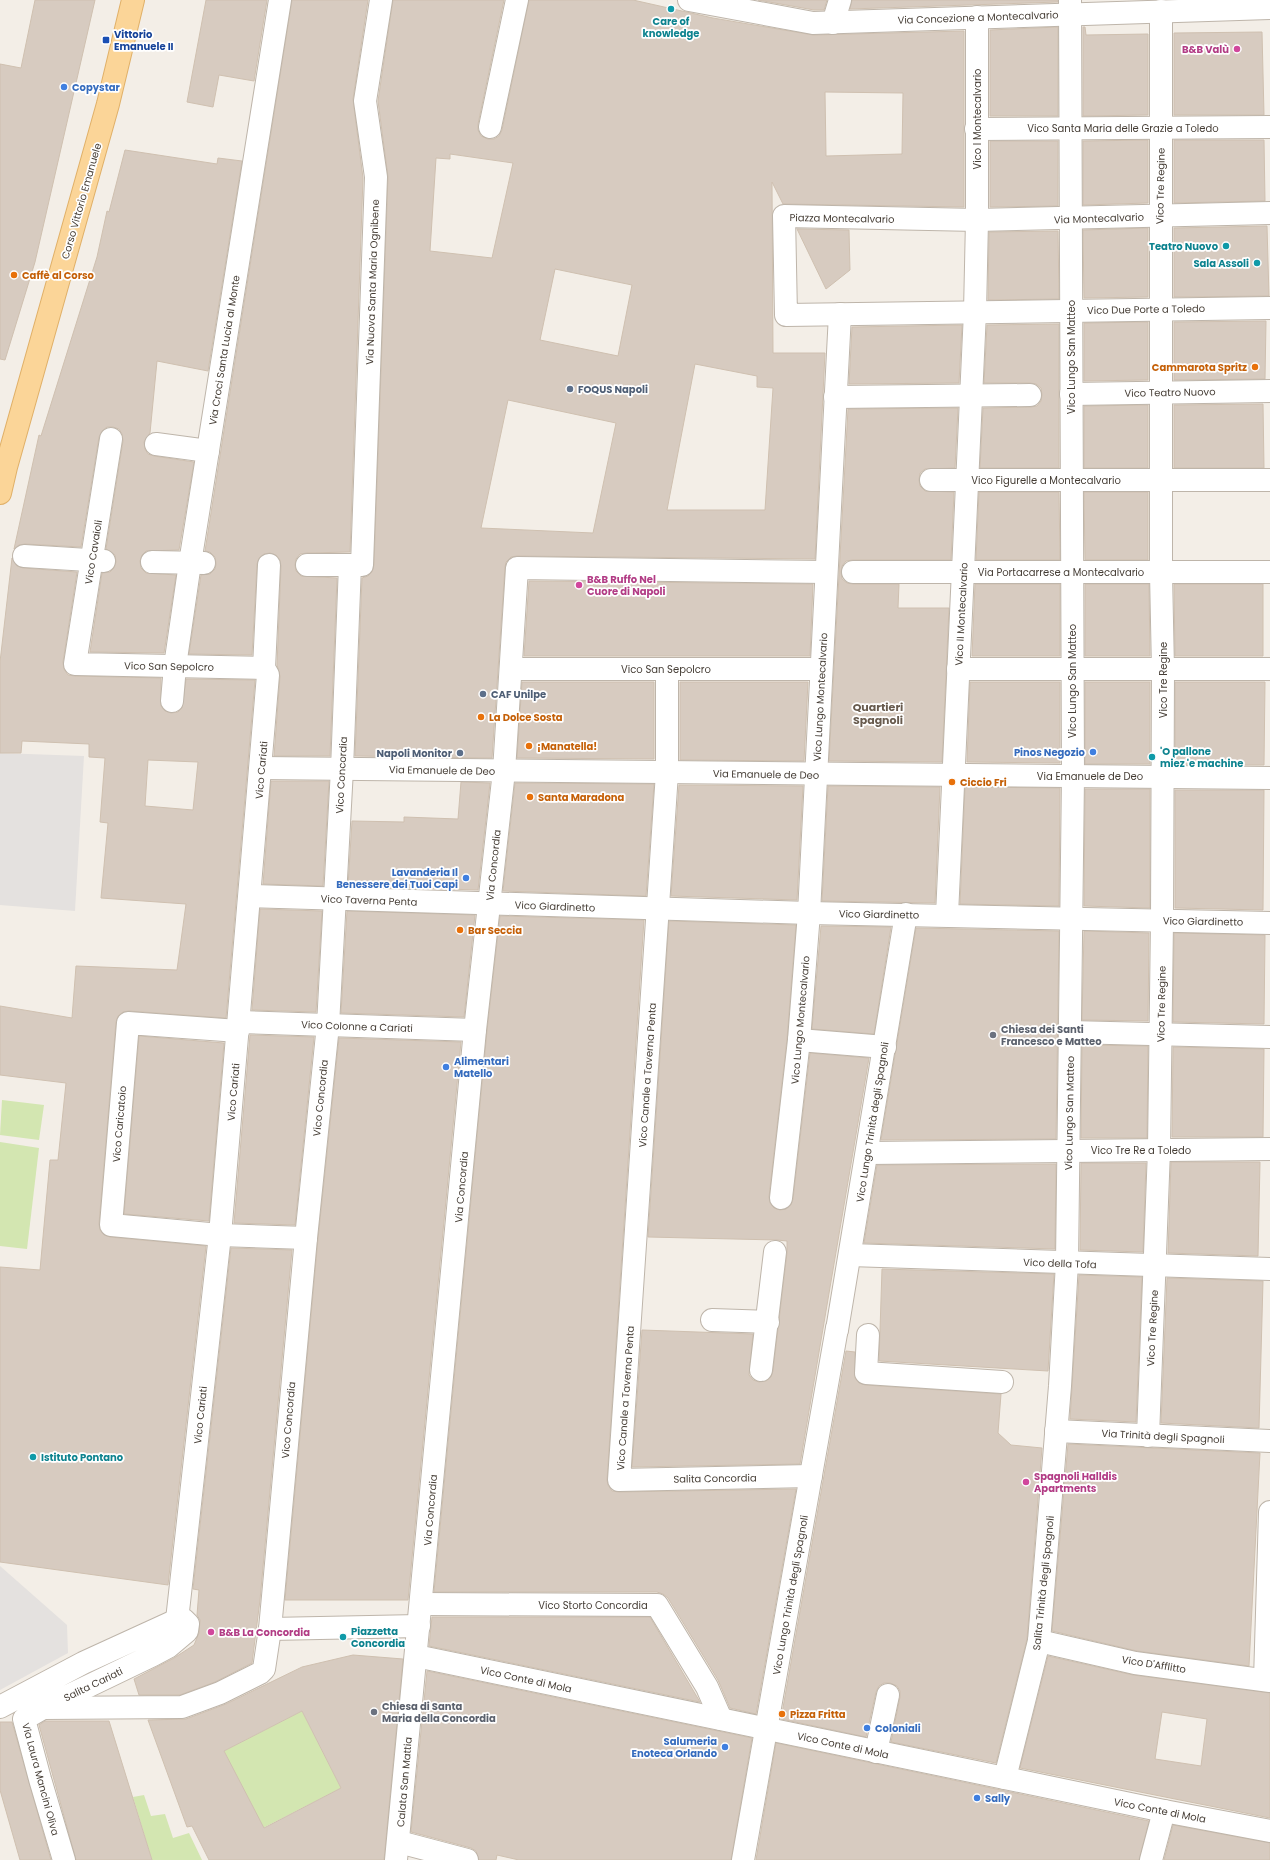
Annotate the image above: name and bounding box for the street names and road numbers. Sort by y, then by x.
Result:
street label: Via Concezione a Montecalvario [897,7,1059,28]
street label: Vico I Montecalvario [970,69,985,170]
street label: Vico Santa Maria delle Grazie a Toledo [1027,121,1219,136]
street label: Corso Vittorio Emanuele [58,141,105,261]
street label: Vico Tre Regine [1152,148,1169,224]
street label: Via Nuova Santa Maria Ognibene [362,199,383,365]
street label: Via Montecalvario [1054,209,1144,228]
street label: Piazza Montecalvario [789,210,895,227]
street label: Via Croci Santa Lucia al Monte [205,274,244,426]
street label: Vico Lungo San Matteo [1064,300,1079,414]
street label: Vico Due Porte a Toledo [1087,301,1205,318]
street label: Vico Teatro Nuovo [1124,384,1216,401]
street label: Vico Figurelle a Montecalvario [971,473,1121,488]
street label: Vico Cavaioli [81,519,106,585]
street label: Vico II Montecalvario [951,562,972,666]
street label: Via Portacarrese a Montecalvario [978,565,1144,580]
street label: Vico Lungo San Matteo [1065,624,1080,738]
street label: Vico Lungo Montecalvario [810,632,831,762]
street label: Vico Tre Regine [1156,642,1171,718]
street label: Vico San Sepolcro [124,658,214,675]
street label: Vico San Sepolcro [621,662,711,677]
street label: Vico Concordia [332,736,351,814]
street label: Vico Cariati [252,741,271,800]
street label: Via Emanuele de Deo [389,762,495,779]
street label: Via Emanuele de Deo [713,766,819,783]
street label: Via Emanuele de Deo [1037,769,1143,784]
street label: Via Concordia [482,829,505,901]
street label: Vico Taverna Penta [320,891,418,910]
street label: Vico Giardinetto [514,898,596,915]
street label: Vico Giardinetto [839,906,919,923]
street label: Vico Giardinetto [1163,913,1243,930]
street label: Vico Lungo Montecalvario [787,955,814,1085]
street label: Vico Tre Regine [1153,966,1170,1042]
street label: Vico Canale a Taverna Penta [635,1002,660,1148]
street label: Vico Colonne a Cariati [301,1017,413,1036]
street label: Vico Lungo Trinità degli Spagnoli [852,1041,893,1203]
street label: Vico Lungo San Matteo [1061,1056,1078,1170]
street label: Vico Concordia [309,1059,332,1137]
street label: Vico Cariati [224,1063,243,1122]
street label: Vico Caricatoio [109,1085,130,1163]
street label: Vico Tre Re a Toledo [1091,1143,1191,1158]
street label: Via Concordia [451,1151,472,1223]
street label: Vico della Tofa [1023,1255,1097,1272]
street label: Vico Tre Regine [1143,1289,1162,1367]
street label: Vico Canale a Taverna Penta [613,1325,638,1471]
street label: Vico Concordia [278,1381,299,1459]
street label: Vico Cariati [190,1385,211,1445]
street label: Via Trinità degli Spagnoli [1101,1426,1225,1447]
street label: Salita Concordia [673,1470,757,1487]
street label: Via Concordia [420,1474,441,1546]
street label: Vico Lungo Trinità degli Spagnoli [769,1514,812,1676]
street label: Salita Trinità degli Spagnoli [1029,1515,1058,1651]
street label: Vico Storto Concordia [538,1598,648,1613]
street label: Vico D'Afflitto [1121,1652,1187,1677]
street label: Vico Conte di Mola [479,1662,573,1697]
street label: Salita Cariati [61,1664,125,1705]
street label: Via Laura Mancini Oliva [18,1721,63,1837]
street label: Vico Conte di Mola [796,1728,890,1763]
street label: Calata San Mattia [393,1736,416,1828]
street label: Vico Conte di Mola [1113,1794,1207,1827]

